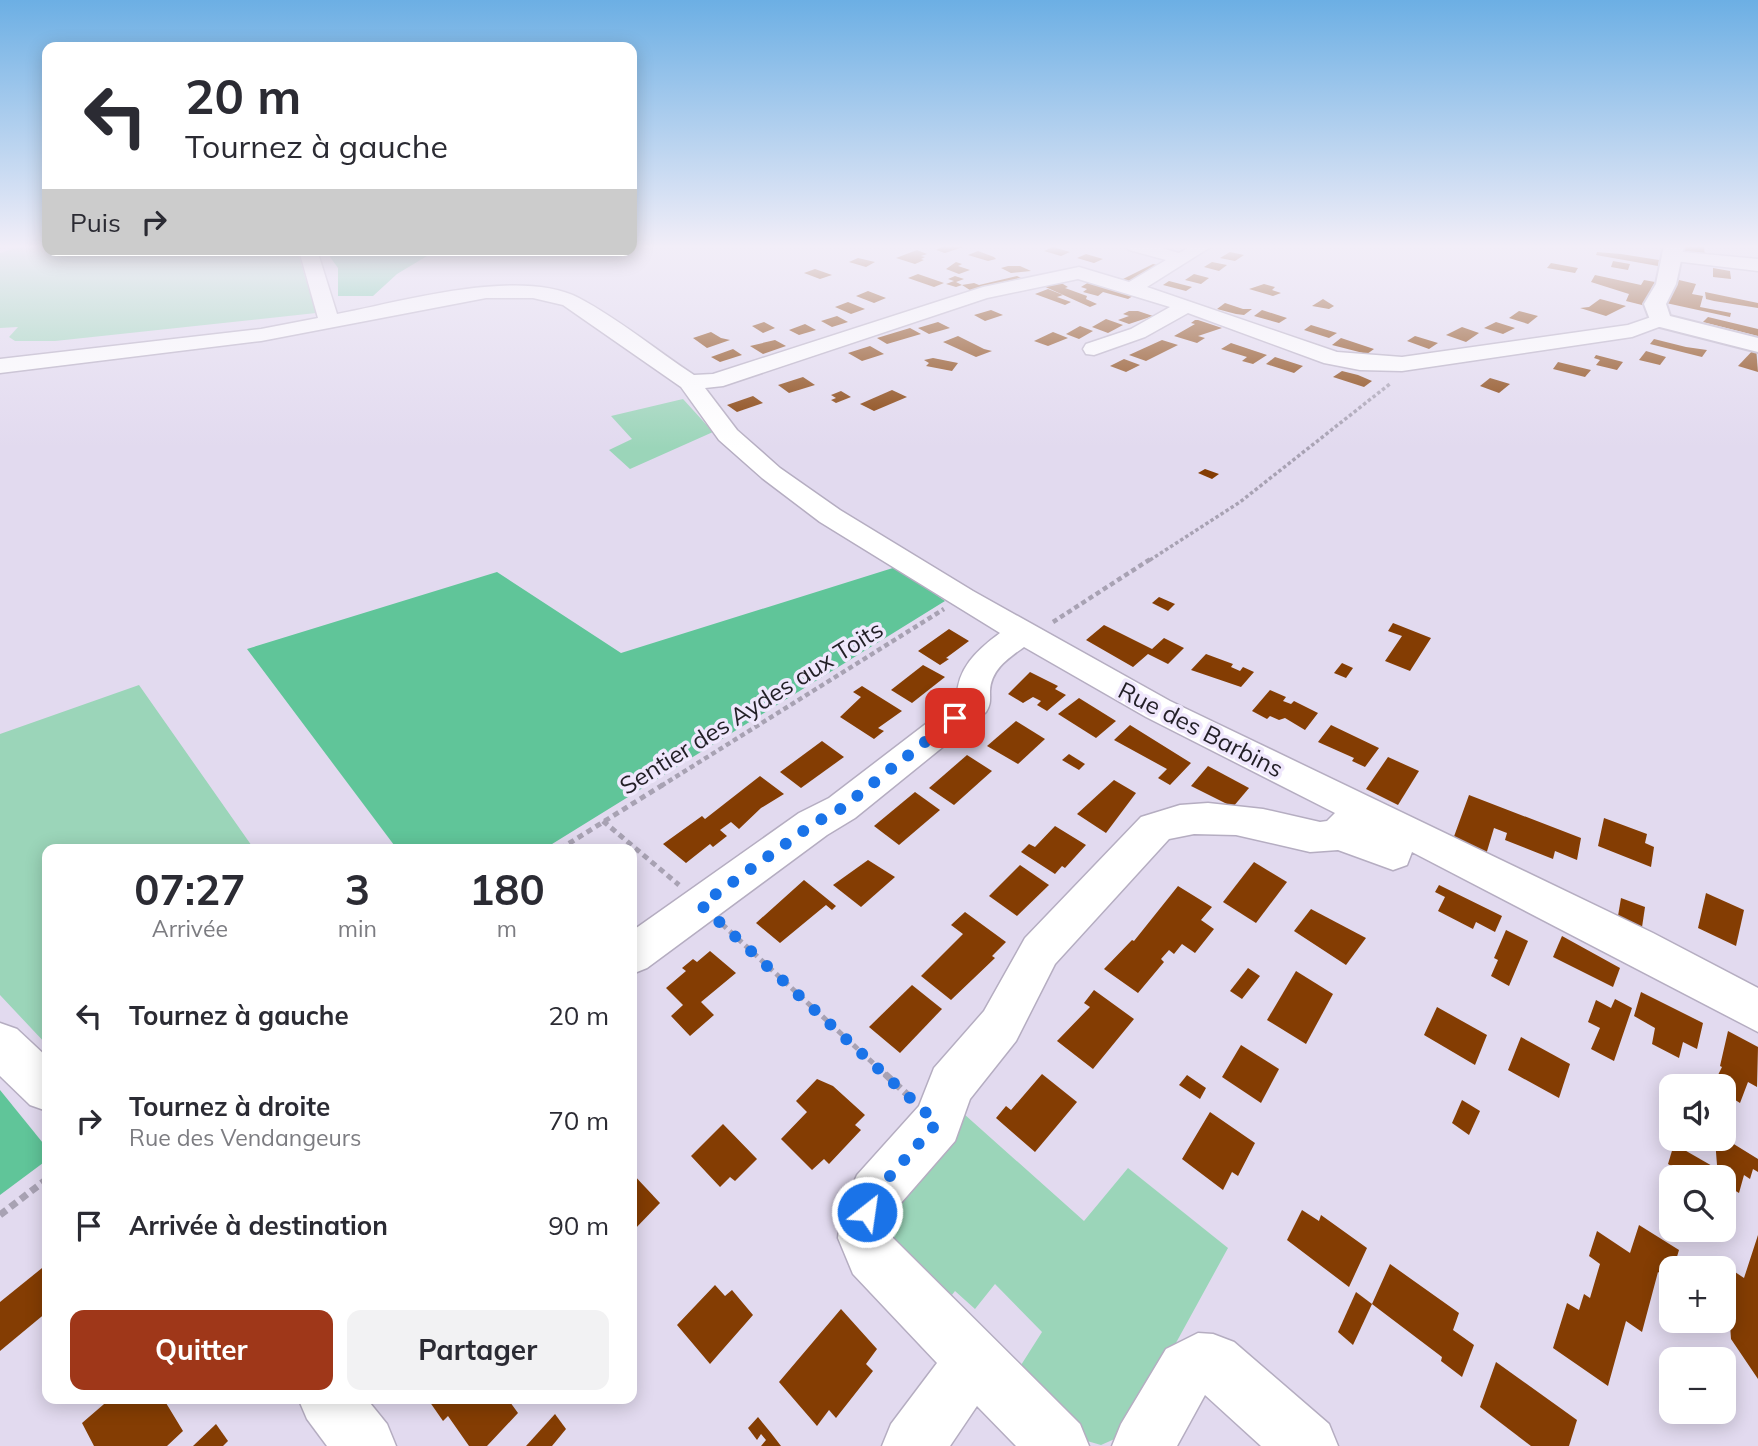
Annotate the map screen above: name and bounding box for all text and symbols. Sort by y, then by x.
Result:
text: 20 m [185,65,301,126]
icon: left [70,70,161,161]
text: Tournez à gauche [185,126,448,166]
icon: right [135,203,173,241]
text: Puis [70,206,121,239]
street label: Sentier des Aydes aux Toits [614,614,888,800]
street label: Rue des Barbins [1114,675,1288,783]
pin [925,688,985,748]
icon: arrive [936,699,974,737]
text: 07:27 [134,863,245,916]
text: 3 [345,863,370,916]
text: 180 [469,863,545,916]
text: Arrivée [152,914,228,943]
text: min [338,914,377,943]
text: m [497,914,517,943]
icon: left [70,997,108,1035]
text: Tournez à gauche [129,999,349,1032]
text: 20 m [548,999,609,1032]
map controls [1659,1074,1736,1424]
button: sound [1659,1074,1736,1151]
text: Tournez à droite [129,1090,330,1123]
icon: right [70,1102,108,1140]
text: 70 m [548,1104,609,1137]
text: Rue des Vendangeurs [129,1123,362,1152]
button: search [1659,1165,1736,1242]
position arrow [830,1175,904,1249]
icon: arrive [70,1207,108,1245]
text: Arrivée à destination [129,1209,388,1242]
text: 90 m [548,1209,609,1242]
button: + [1659,1256,1736,1333]
button: Quitter [70,1310,333,1390]
button: Partager [347,1310,609,1390]
button: − [1659,1347,1736,1424]

